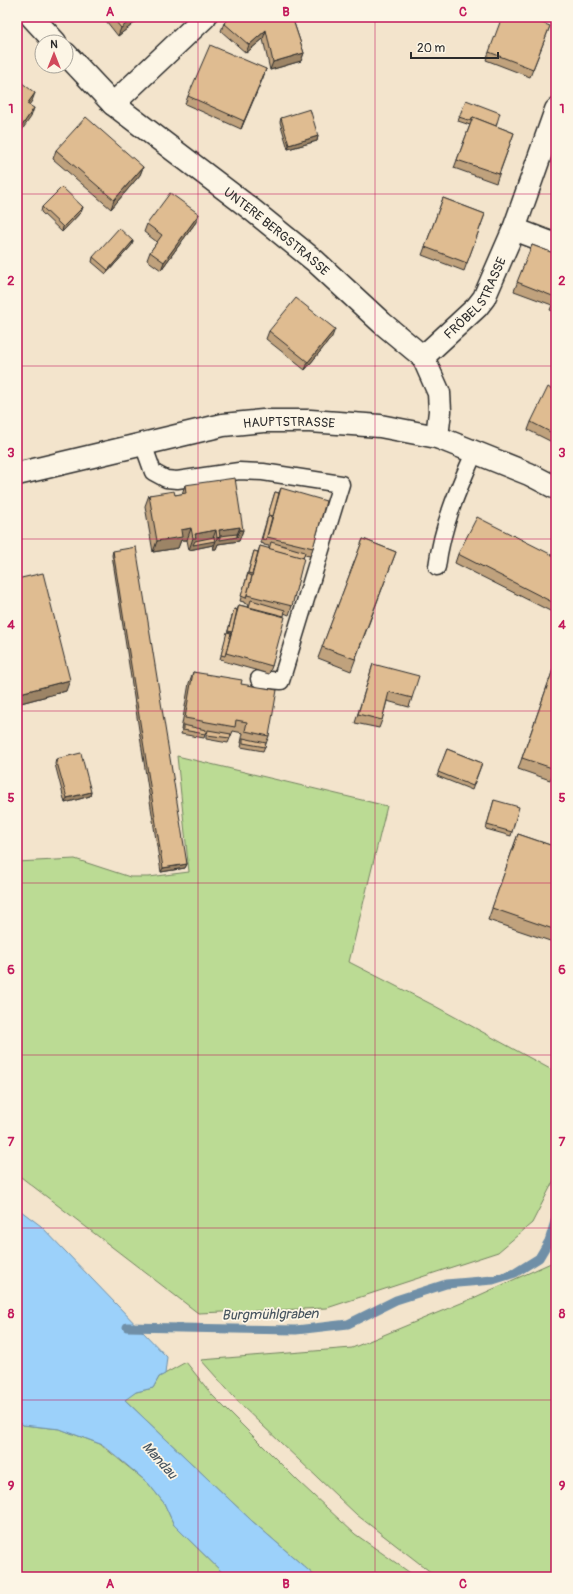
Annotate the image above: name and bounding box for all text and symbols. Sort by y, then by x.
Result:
text: A [106,4,115,20]
text: B [282,4,290,20]
text: C [459,4,467,20]
north arrow [34,34,74,74]
scale bar [411,34,498,60]
text: N [50,38,58,51]
text: 20 m [417,41,446,56]
text: 1 [8,101,14,117]
text: 1 [559,101,565,117]
street label: UNTERE BERGSTRASSE [220,184,333,279]
street label: FRÖBELSTRASSE [441,254,510,343]
text: 2 [7,273,15,289]
text: 2 [558,273,566,289]
street label: HAUPTSTRASSE [242,414,336,432]
text: 3 [7,445,15,461]
text: 3 [558,445,566,461]
text: 4 [7,617,15,633]
text: 4 [558,617,566,633]
text: 5 [7,790,15,806]
text: 5 [558,790,566,806]
text: 6 [7,962,15,978]
text: 6 [558,962,566,978]
text: 7 [8,1134,15,1150]
text: 7 [559,1134,566,1150]
water label: Burgmühlgraben [222,1305,320,1324]
text: 8 [8,1306,15,1322]
text: 8 [559,1306,566,1322]
water label: Mandau [139,1438,181,1483]
text: 9 [8,1478,15,1494]
text: 9 [559,1478,566,1494]
text: A [106,1576,115,1592]
text: B [282,1576,290,1592]
text: C [459,1576,467,1592]

